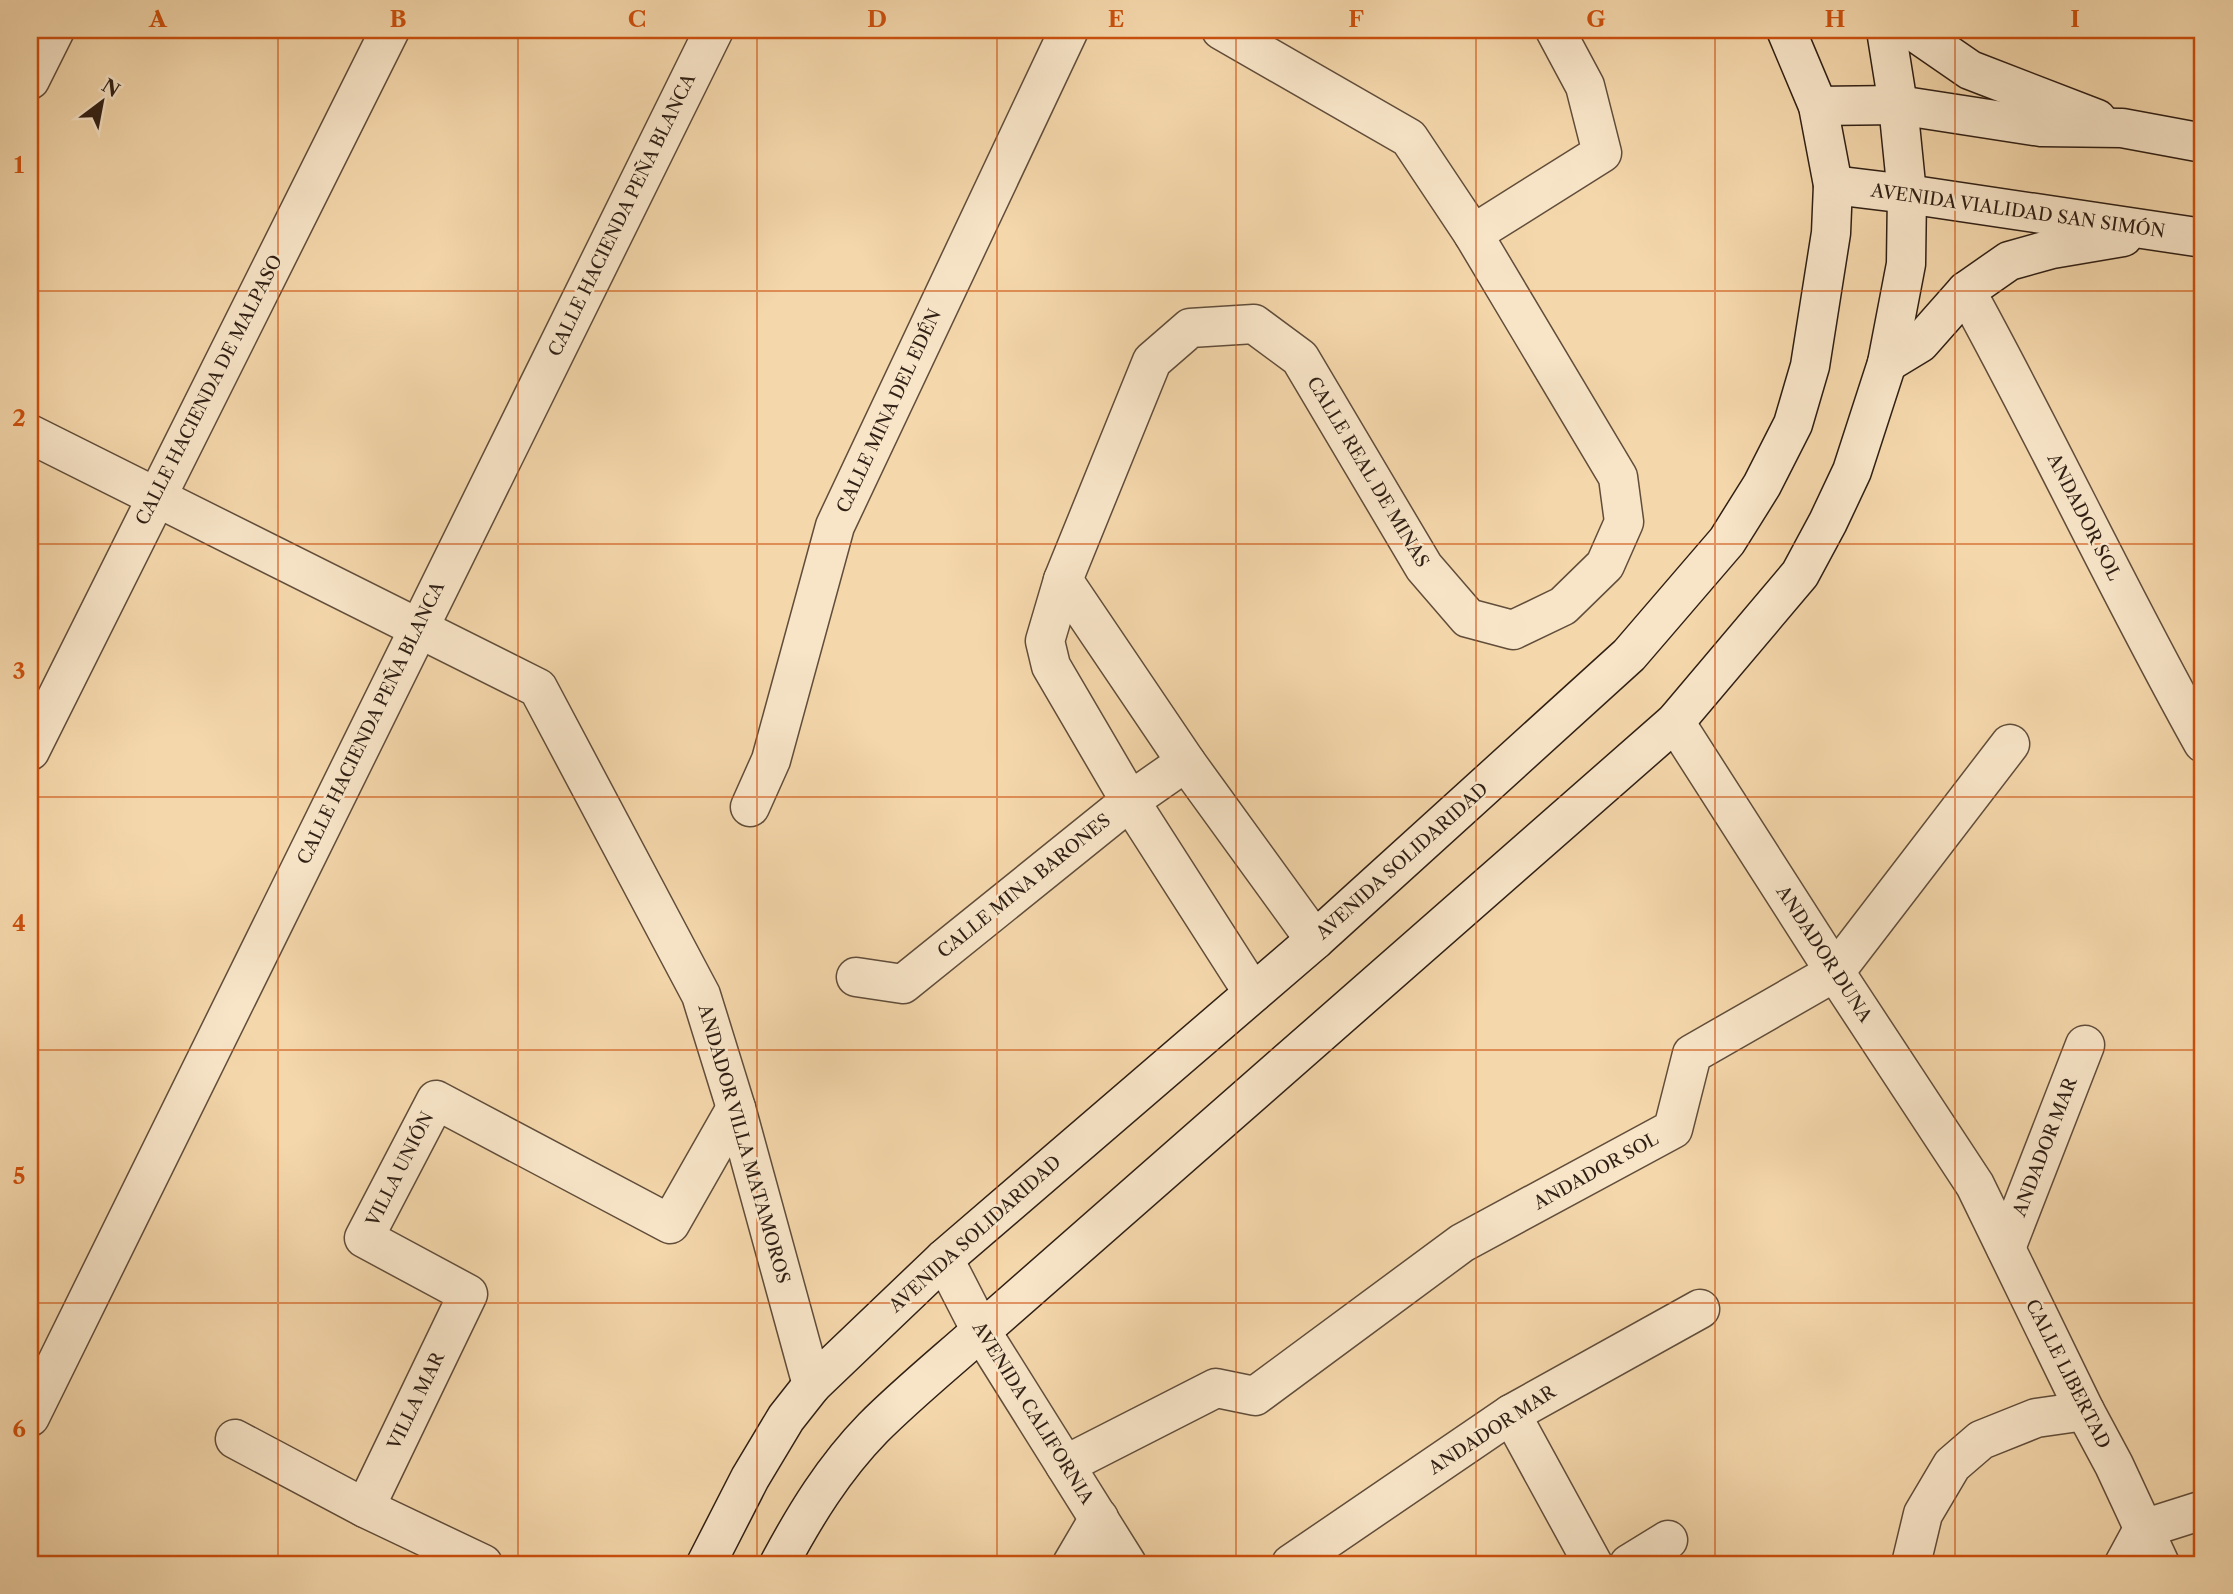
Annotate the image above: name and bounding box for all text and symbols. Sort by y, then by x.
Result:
text: A [148,5,168,33]
text: B [389,5,407,33]
text: C [628,5,646,33]
text: D [867,5,887,33]
text: E [1108,5,1124,33]
text: F [1348,5,1364,33]
text: G [1586,5,1606,33]
text: H [1825,5,1846,33]
text: I [2070,5,2080,33]
north arrow [66,66,136,136]
street label: CALLE HACIENDA PEÑA BLANCA [542,69,700,360]
text: N [98,74,124,102]
text: 1 [14,151,25,179]
street label: AVENIDA VIALIDAD SAN SIMÓN [1869,178,2167,243]
street label: CALLE HACIENDA DE MALPASO [131,251,287,529]
street label: CALLE MINA DEL EDÉN [831,305,946,516]
street label: CALLE REAL DE MINAS [1302,373,1434,571]
text: 2 [12,404,26,432]
street label: ANDADOR SOL [2042,449,2126,584]
street label: CALLE HACIENDA PEÑA BLANCA [291,577,449,868]
text: 3 [13,657,26,685]
street label: AVENIDA SOLIDARIDAD [1311,778,1493,945]
street label: CALLE MINA BARONES [933,809,1115,963]
street label: ANDADOR DUNA [1771,881,1877,1027]
text: 4 [12,909,26,937]
street label: ANDADOR VILLA MATAMOROS [693,1001,794,1286]
street label: ANDADOR MAR [2008,1074,2082,1220]
street label: VILLA UNIÓN [360,1107,438,1231]
street label: ANDADOR SOL [1529,1127,1663,1215]
street label: AVENIDA SOLIDARIDAD [884,1151,1066,1318]
text: 5 [13,1162,25,1190]
street label: CALLE LIBERTAD [2021,1296,2115,1452]
street label: AVENIDA CALIFORNIA [967,1317,1099,1509]
street label: VILLA MAR [383,1348,449,1454]
street label: ANDADOR MAR [1424,1380,1560,1480]
text: 6 [12,1415,26,1443]

